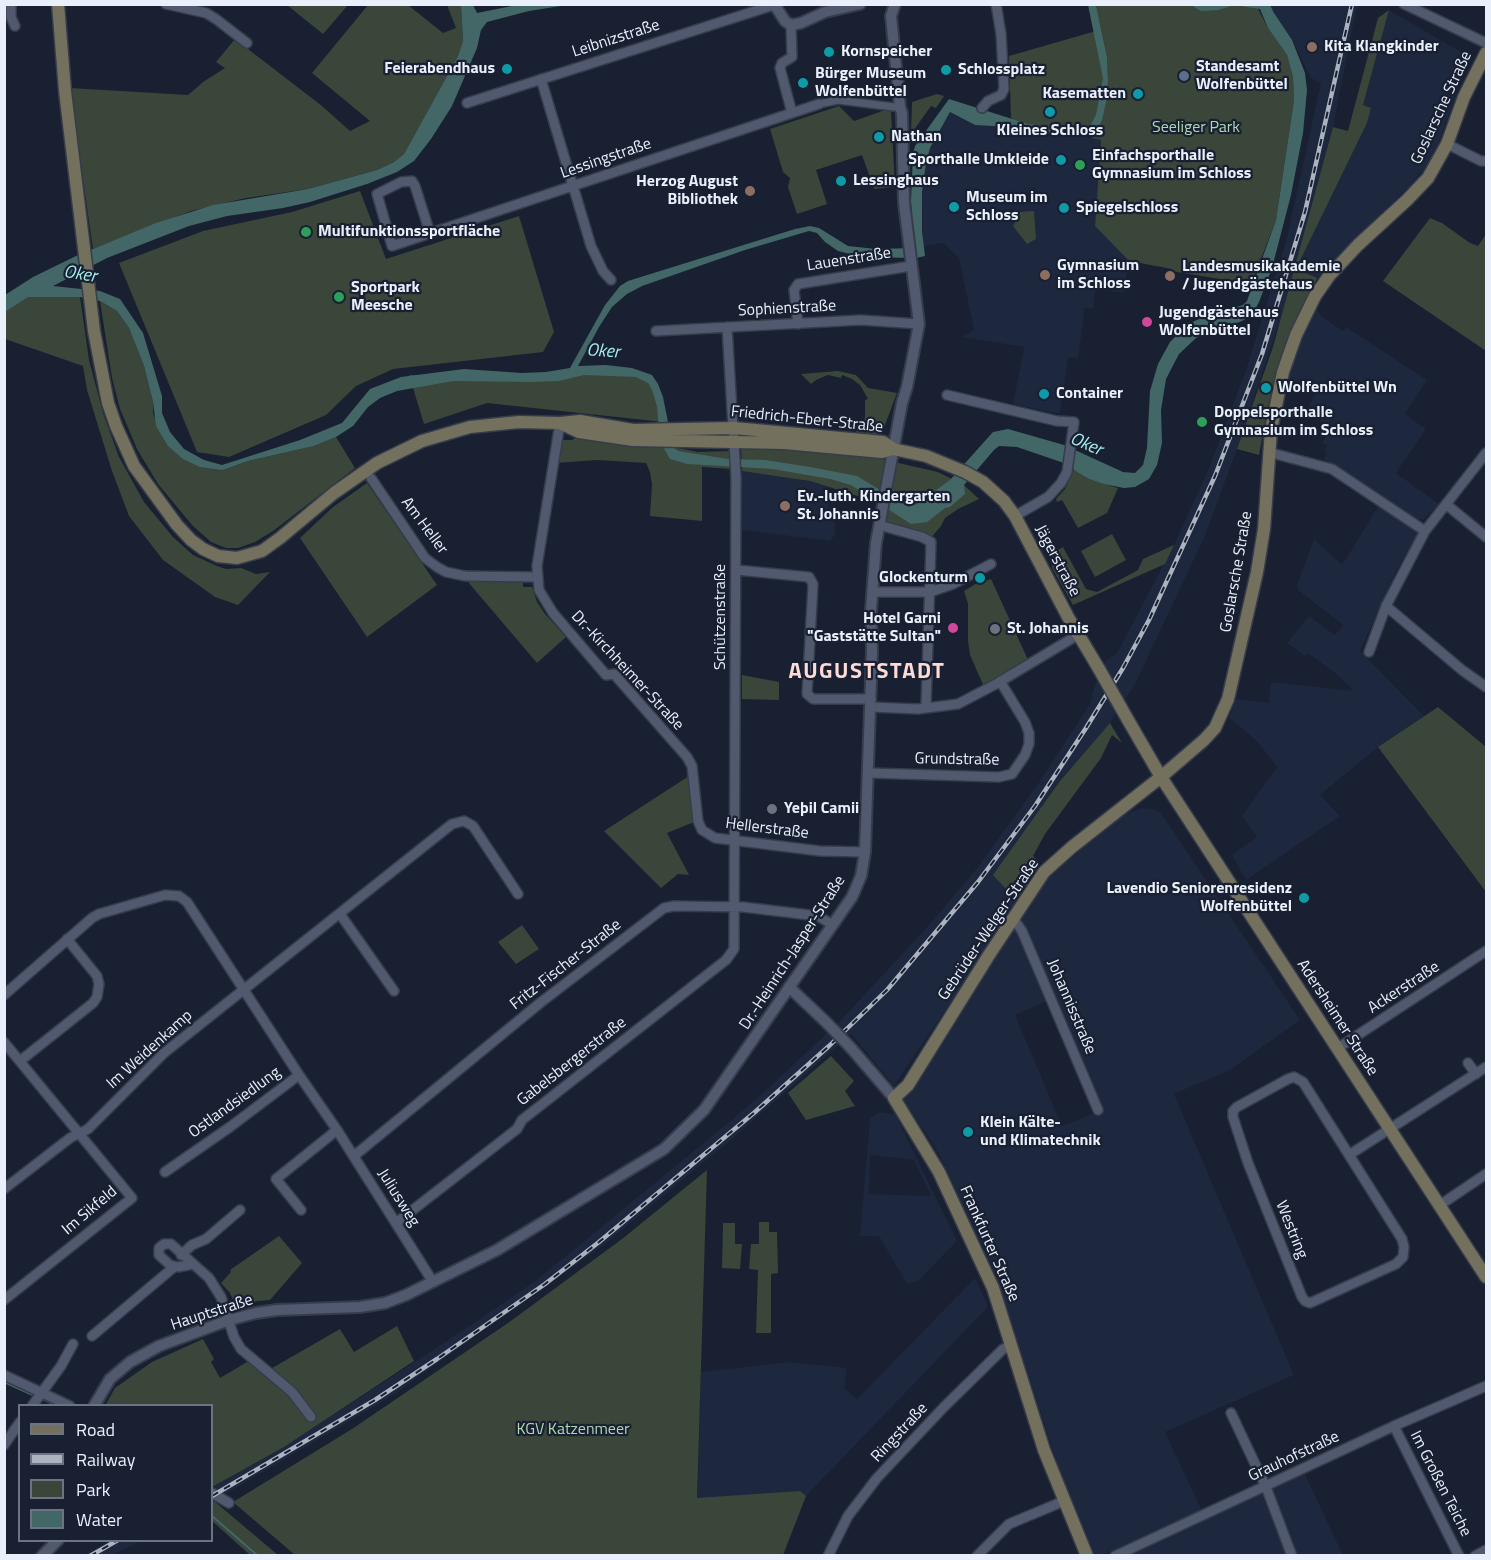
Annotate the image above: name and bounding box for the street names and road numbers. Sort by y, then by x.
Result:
street label: Leibnizstraße [570,16,662,62]
street label: Goslarsche Straße [1407,48,1477,168]
street label: Lessingstraße [558,135,654,183]
street label: Lauenstraße [806,244,892,276]
street label: Sophienstraße [737,297,837,321]
street label: Friedrich-Ebert-Straße [730,402,884,438]
street label: Am Heller [396,494,452,558]
street label: Goslarsche Straße [1217,510,1257,634]
street label: Jägerstraße [1030,522,1084,600]
street label: Schützenstraße [711,564,731,670]
street label: Dr.-Kirchheimer-Straße [567,607,687,735]
street label: Grundstraße [914,750,1000,770]
street label: Hellerstraße [724,814,810,844]
street label: Gebrüder-Welger-Straße [934,856,1044,1004]
street label: Dr.-Heinrich-Jasper-Straße [736,872,850,1034]
street label: Fritz-Fischer-Straße [507,916,625,1014]
street label: Johannisstraße [1042,956,1100,1058]
street label: Adersheimer Straße [1292,956,1382,1080]
street label: Ackerstraße [1365,958,1443,1018]
street label: Im Weidenkamp [103,1006,197,1094]
street label: Gabelsbergerstraße [514,1013,630,1111]
street label: Ostlandsiedlung [185,1063,285,1143]
street label: Juliusweg [373,1166,423,1230]
street label: Im Sikfeld [59,1182,121,1240]
street label: Frankfurter Straße [955,1183,1023,1305]
street label: Westring [1271,1198,1311,1262]
street label: Hauptstraße [169,1291,255,1335]
street label: Ringstraße [868,1399,932,1467]
street label: Grauhofstraße [1245,1428,1343,1486]
street label: Im Großen Teiche [1405,1428,1475,1540]

